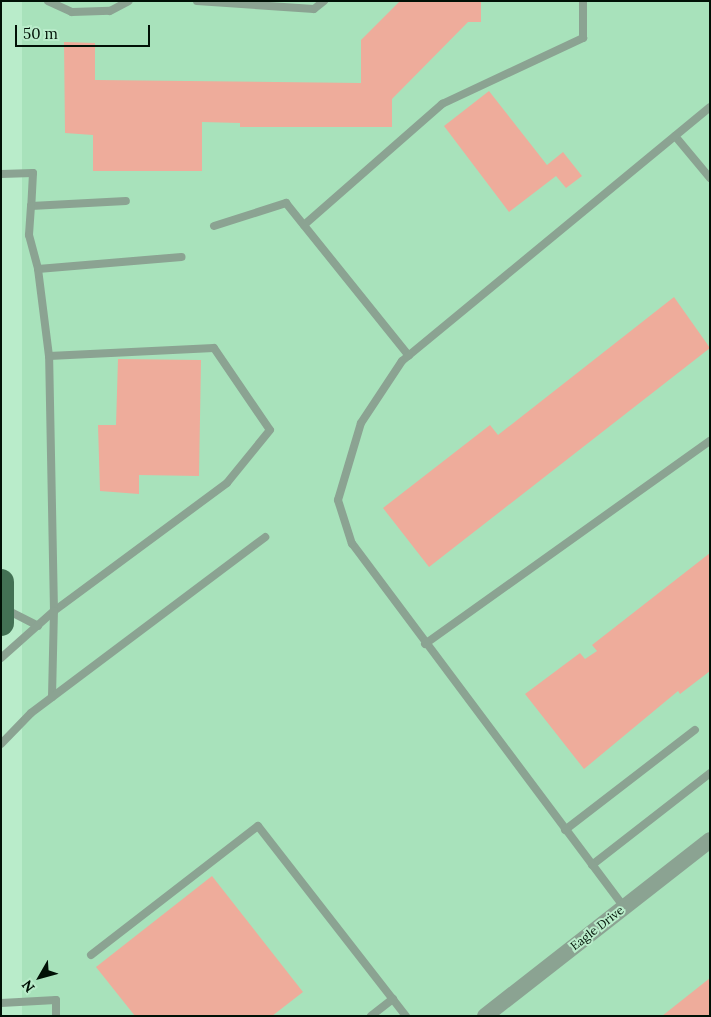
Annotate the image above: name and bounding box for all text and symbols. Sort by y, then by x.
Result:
scale bar [18,15,152,47]
text: 50 m [23,24,58,43]
street label: Eagle Drive [568,903,626,953]
north arrow [15,952,65,1002]
text: N [18,976,39,996]

